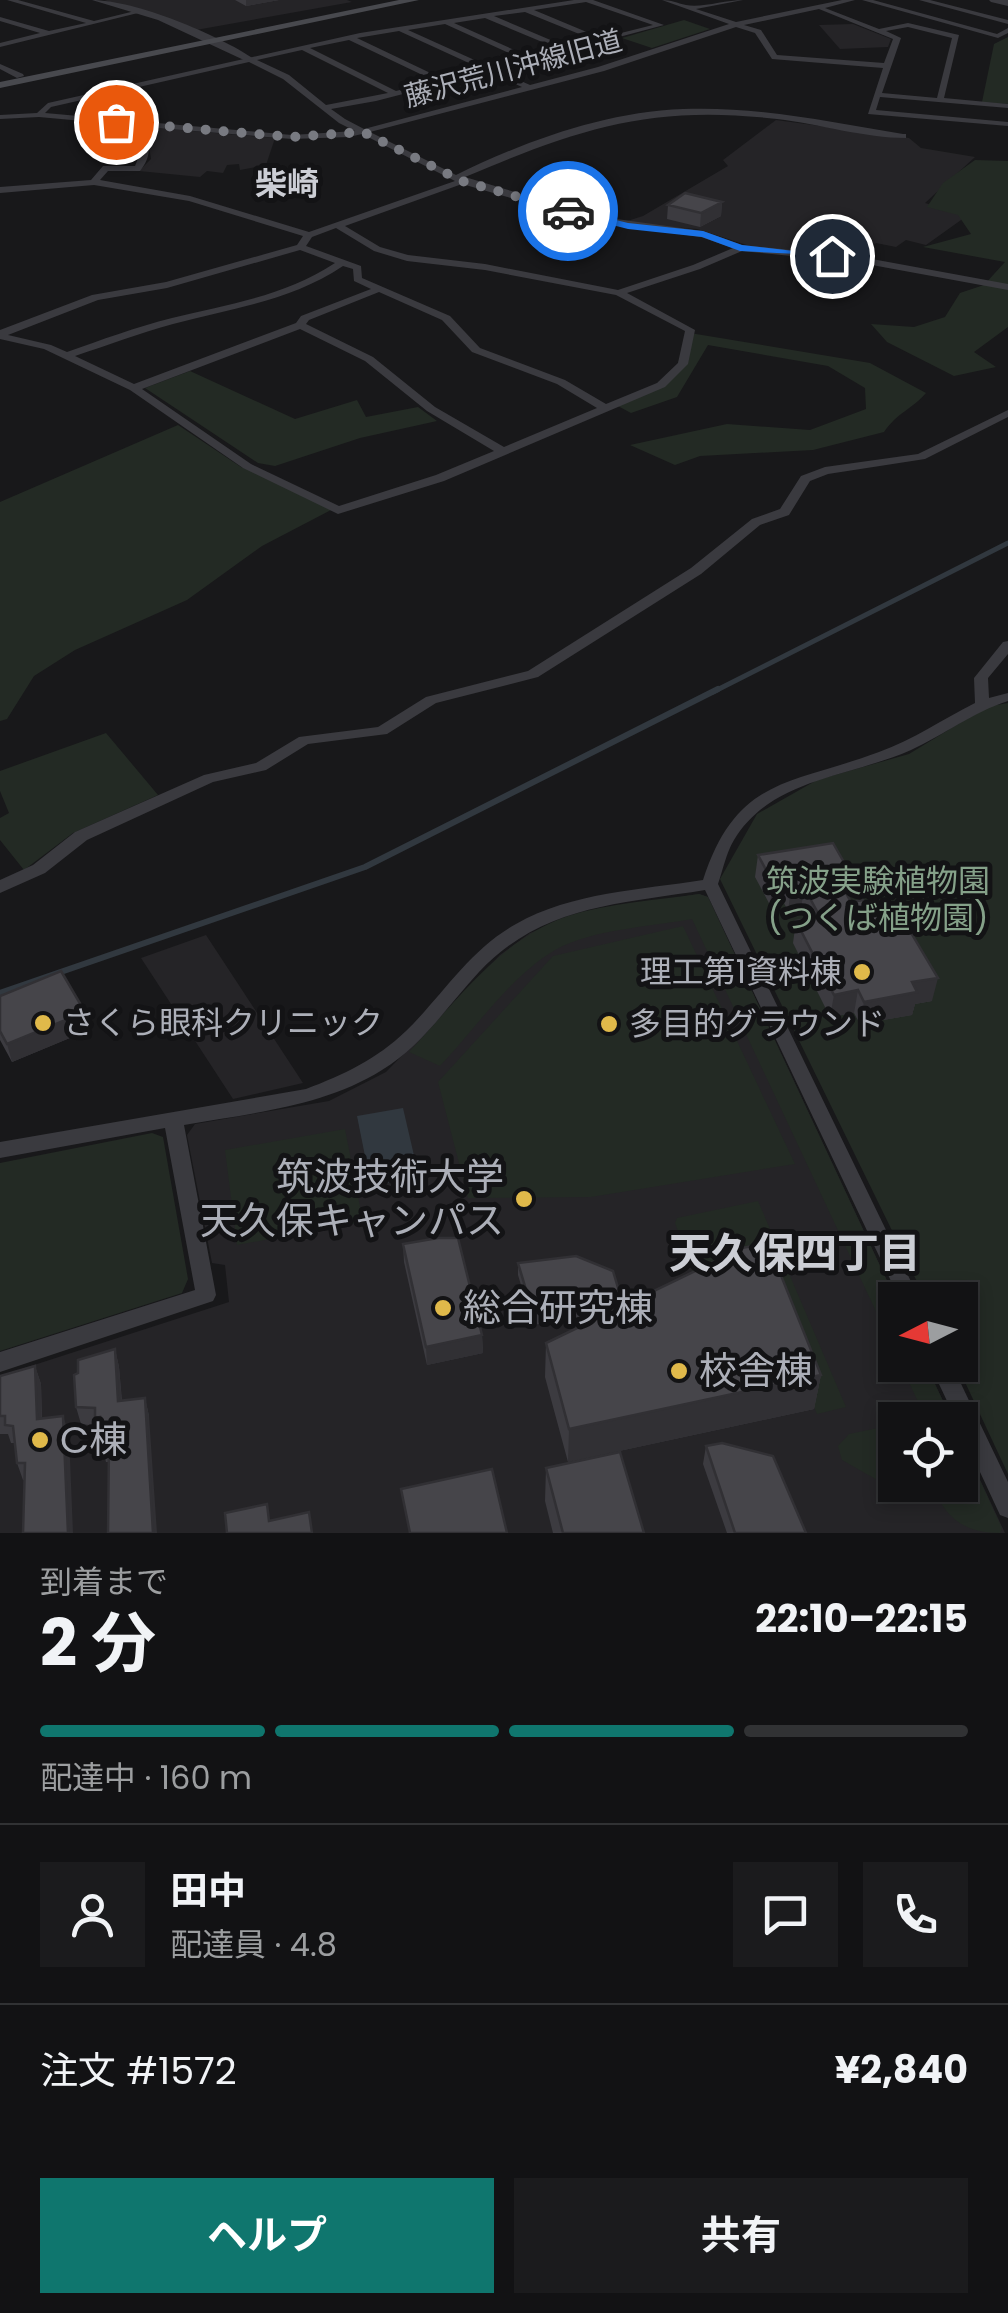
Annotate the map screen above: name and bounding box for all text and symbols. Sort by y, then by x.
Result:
street label: 藤沢荒川沖線旧道 [400,21,626,116]
pin [74,80,159,165]
icon: bag [89,95,144,150]
district label: 柴崎 [255,161,319,206]
courier [518,161,618,261]
icon: car [541,184,596,239]
pin [790,214,875,299]
icon: home [805,229,860,284]
park label: 筑波実験植物園 (つくば植物園) [766,858,990,940]
place label: 理工第1資料棟 [640,949,842,994]
marker: 理工第1資料棟 [851,961,873,983]
place label: さくら眼科クリニック [63,1000,383,1045]
place label: 多目的グラウンド [629,1001,885,1046]
marker: さくら眼科クリニック [32,1012,54,1034]
marker: 多目的グラウンド [598,1013,620,1035]
place label: 筑波技術大学 天久保キャンパス [200,1150,504,1247]
marker: 筑波技術大学 天久保キャンパス [513,1188,535,1210]
district label: 天久保四丁目 [669,1224,921,1283]
place label: 総合研究棟 [463,1281,653,1334]
north arrow [878,1282,978,1382]
map controls [878,1282,978,1502]
marker: 総合研究棟 [432,1297,454,1319]
place label: 校舎棟 [699,1344,813,1397]
marker: 校舎棟 [668,1360,690,1382]
button: locate [878,1402,978,1502]
place label: C棟 [60,1413,127,1466]
marker: C棟 [29,1429,51,1451]
text: 到着まで [40,1559,168,1604]
text: 22:10–22:15 [755,1592,968,1645]
text: 2 分 [40,1598,156,1689]
text: 配達中 · 160 m [40,1755,252,1800]
button: person [40,1862,145,1967]
button: chat [733,1862,838,1967]
button: phone [863,1862,968,1967]
text: 田中 [170,1864,246,1917]
text: 配達員 · 4.8 [170,1922,337,1967]
text: ¥2,840 [835,2043,968,2096]
text: 注文 #1572 [40,2044,237,2097]
button: ヘルプ [40,2178,494,2293]
button: 共有 [514,2178,968,2293]

